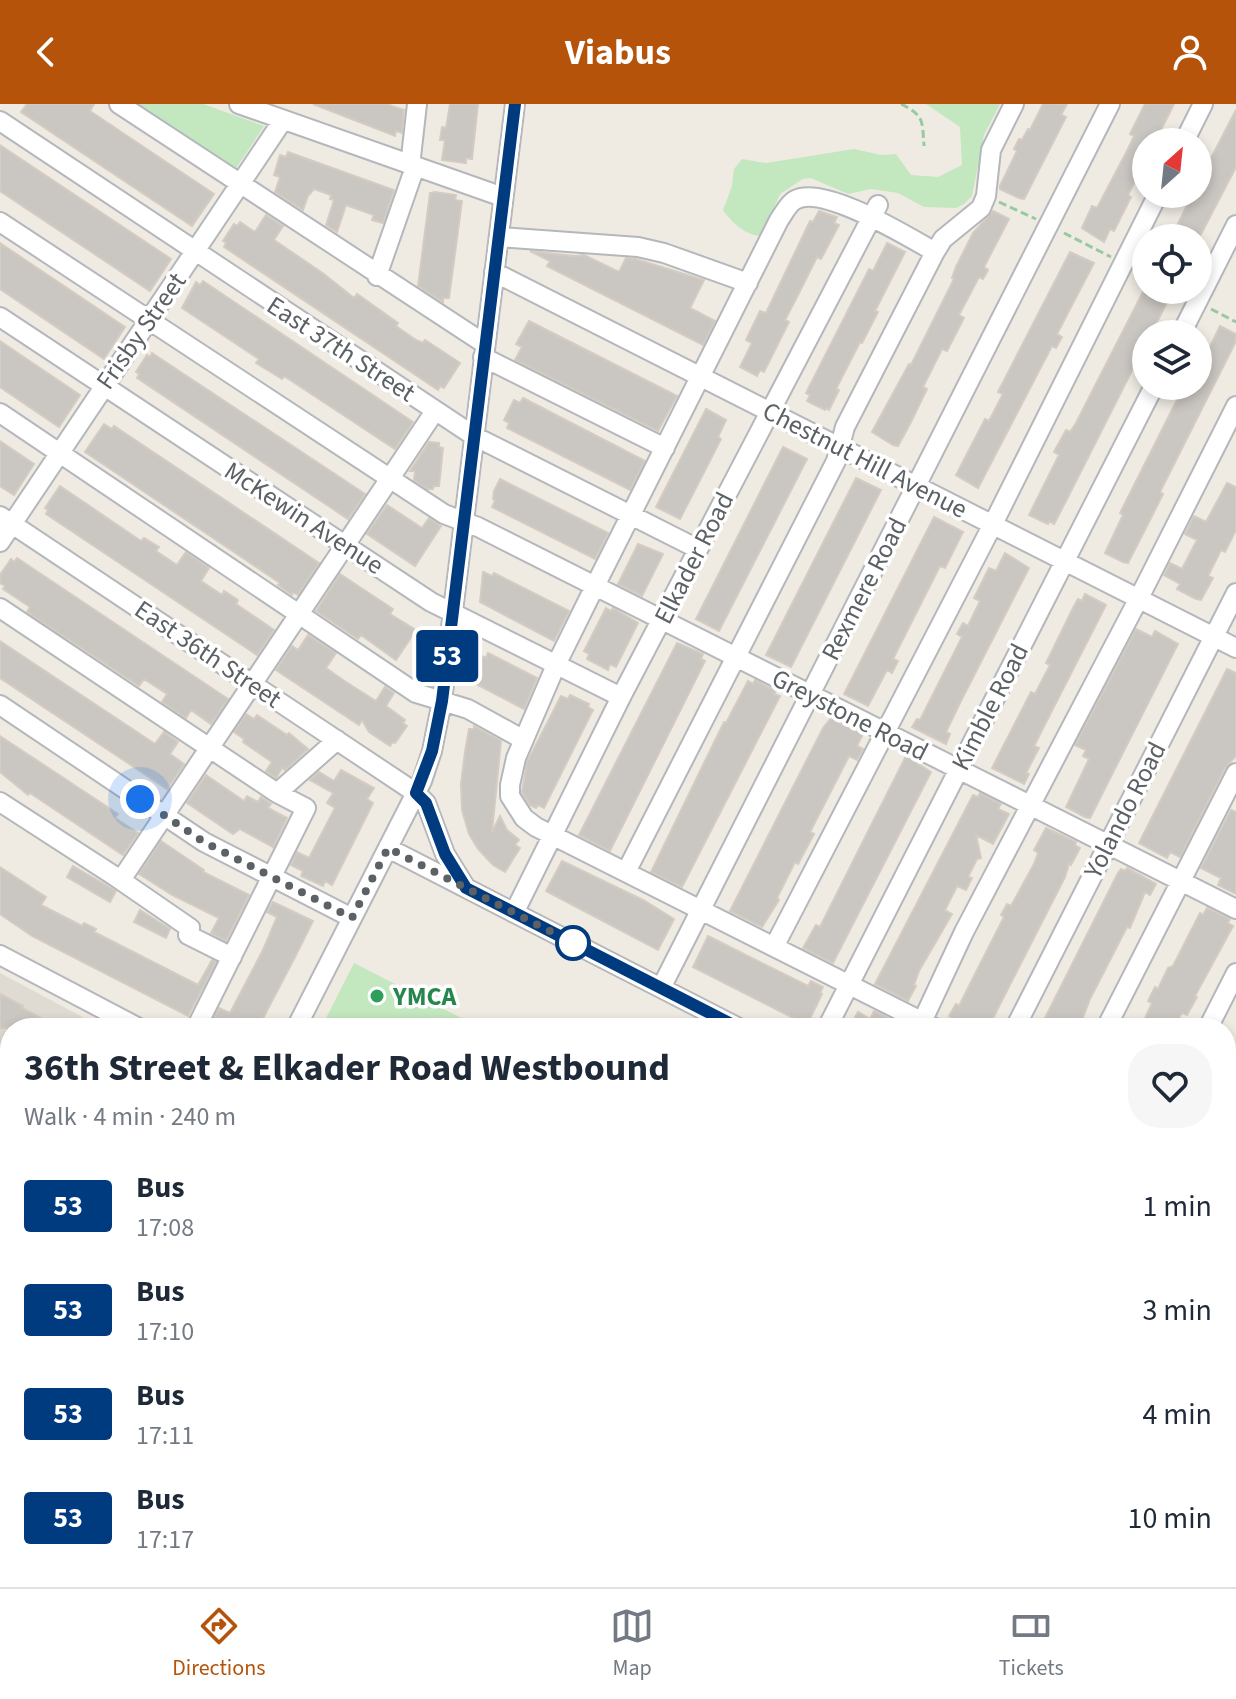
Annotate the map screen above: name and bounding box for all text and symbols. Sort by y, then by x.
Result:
text: Viabus [565,27,671,78]
icon: back [24,30,68,74]
icon: person [1168,30,1212,74]
north arrow [1132,128,1212,208]
map controls [1132,128,1212,400]
button: locate [1132,224,1212,304]
street label: Frisby Street [87,265,195,397]
street label: East 37th Street [260,287,423,411]
button: layers [1132,320,1212,400]
street label: Chestnut Hill Avenue [756,392,974,528]
street label: McKewin Avenue [217,453,391,583]
street label: Elkader Road [645,486,743,630]
street label: Rexmere Road [812,511,916,667]
street label: East 36th Street [127,591,289,717]
line badge: 53 [411,630,483,682]
text: 53 [432,636,462,676]
street label: Kimble Road [942,637,1038,777]
street label: Greystone Road [765,660,935,770]
street label: Yolando Road [1074,735,1175,886]
your location [120,779,160,819]
unlabelled marker [556,926,590,960]
place label: YMCA [392,978,458,1015]
marker: YMCA [368,987,386,1005]
text: 36th Street & Elkader Road Westbound [24,1041,670,1095]
button: heart [1128,1044,1212,1128]
text: Walk · 4 min · 240 m [24,1098,236,1135]
text: Bus [136,1166,184,1209]
text: 1 min [1142,1185,1212,1228]
text: 53 [53,1186,83,1226]
text: 17:08 [136,1209,194,1246]
text: Bus [136,1270,184,1313]
text: 3 min [1142,1289,1212,1332]
text: 53 [53,1290,83,1330]
text: 17:10 [136,1313,194,1350]
text: Bus [136,1374,184,1417]
text: 4 min [1142,1393,1212,1436]
text: 53 [53,1394,83,1434]
text: 17:11 [136,1417,194,1454]
text: Bus [136,1478,184,1521]
text: 10 min [1128,1497,1212,1540]
text: 53 [53,1498,83,1538]
text: 17:17 [136,1521,194,1558]
tab: Directions [172,1604,265,1684]
tab: Map [610,1604,654,1684]
tab: Tickets [999,1604,1064,1684]

